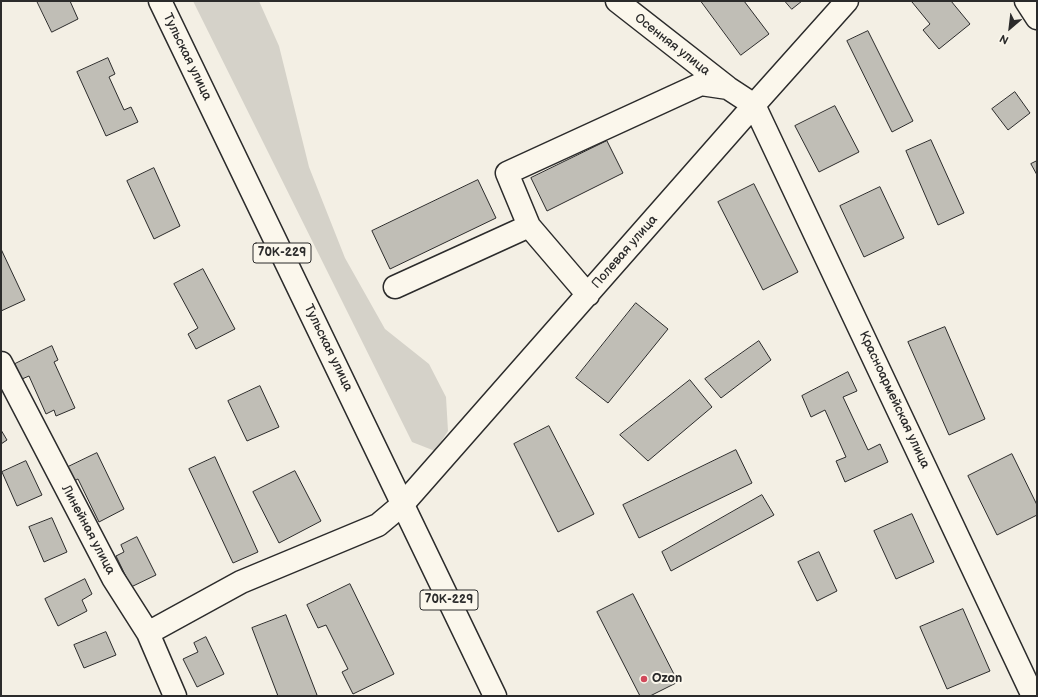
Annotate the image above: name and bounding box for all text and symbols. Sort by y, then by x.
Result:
north arrow [990,8,1030,48]
street label: Тульская улица [159,11,215,103]
street label: Осенняя улица [631,11,713,79]
text: N [997,31,1011,47]
street label: Полевая улица [589,212,661,292]
road number: 70К-229 [253,243,311,263]
street label: Тульская улица [300,302,356,394]
street label: Красноармейская улица [855,329,933,471]
street label: Линейная улица [58,483,118,577]
road number: 70К-229 [420,590,478,610]
place label: Ozon [652,671,682,687]
marker: Ozon [639,674,649,684]

